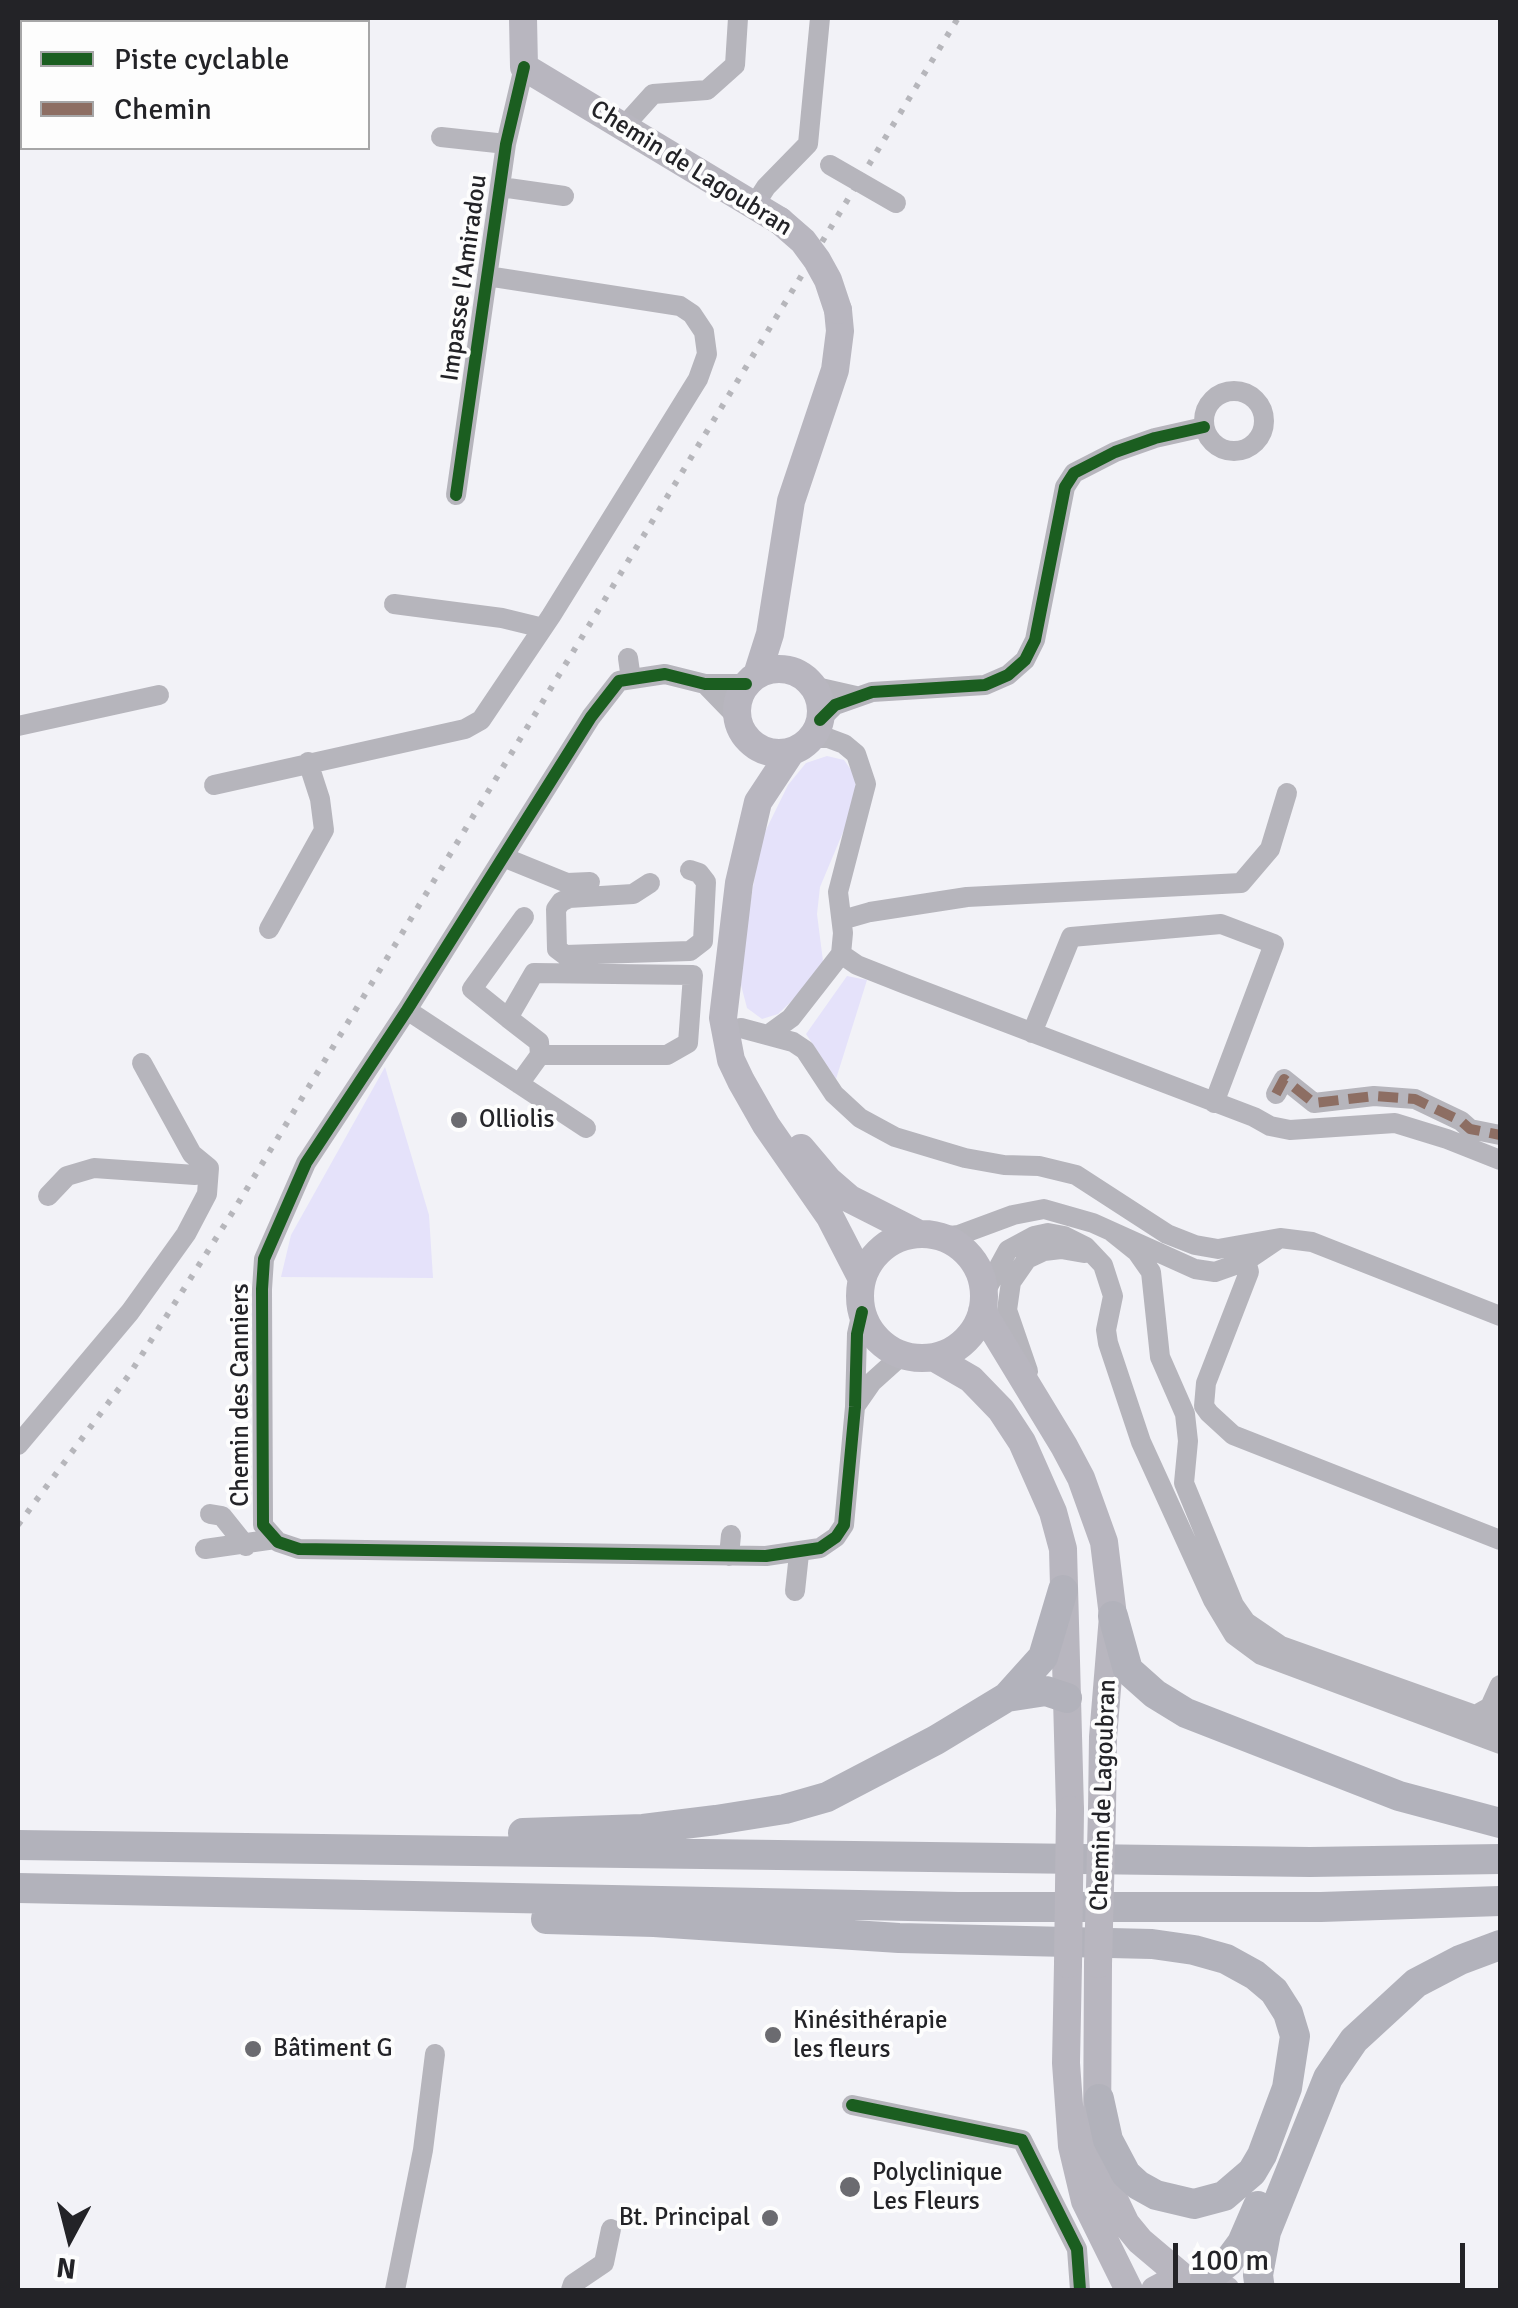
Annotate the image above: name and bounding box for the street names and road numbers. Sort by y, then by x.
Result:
street label: Chemin de Lagoubran [585,95,797,243]
street label: Impasse l'Amiradou [436,173,494,383]
street label: Chemin des Canniers [226,1283,256,1507]
street label: Chemin de Lagoubran [1085,1679,1123,1911]

